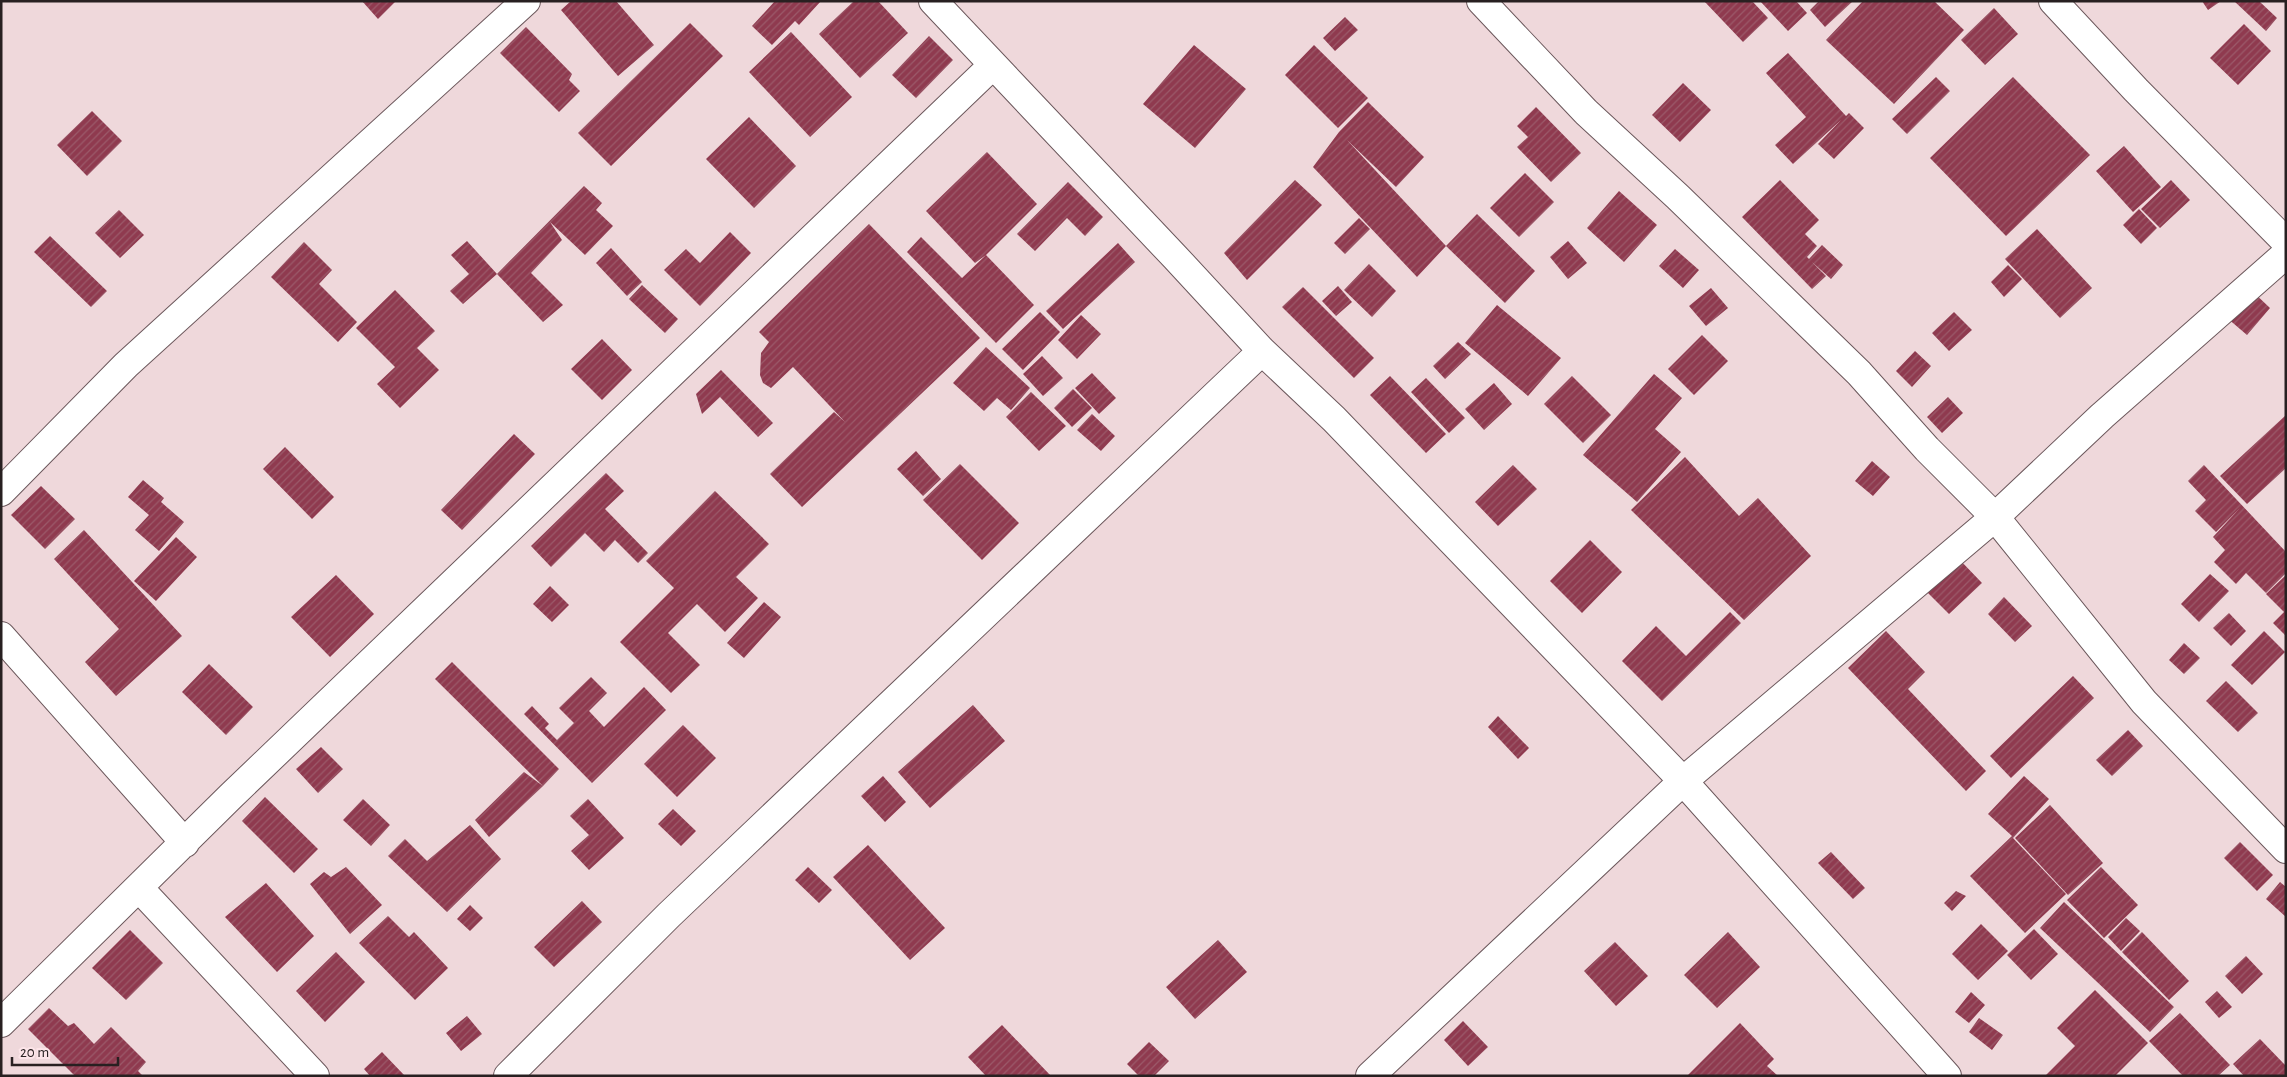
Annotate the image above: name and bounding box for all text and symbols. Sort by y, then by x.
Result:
scale bar [12,1034,119,1066]
text: 20 m [20,1045,49,1060]

